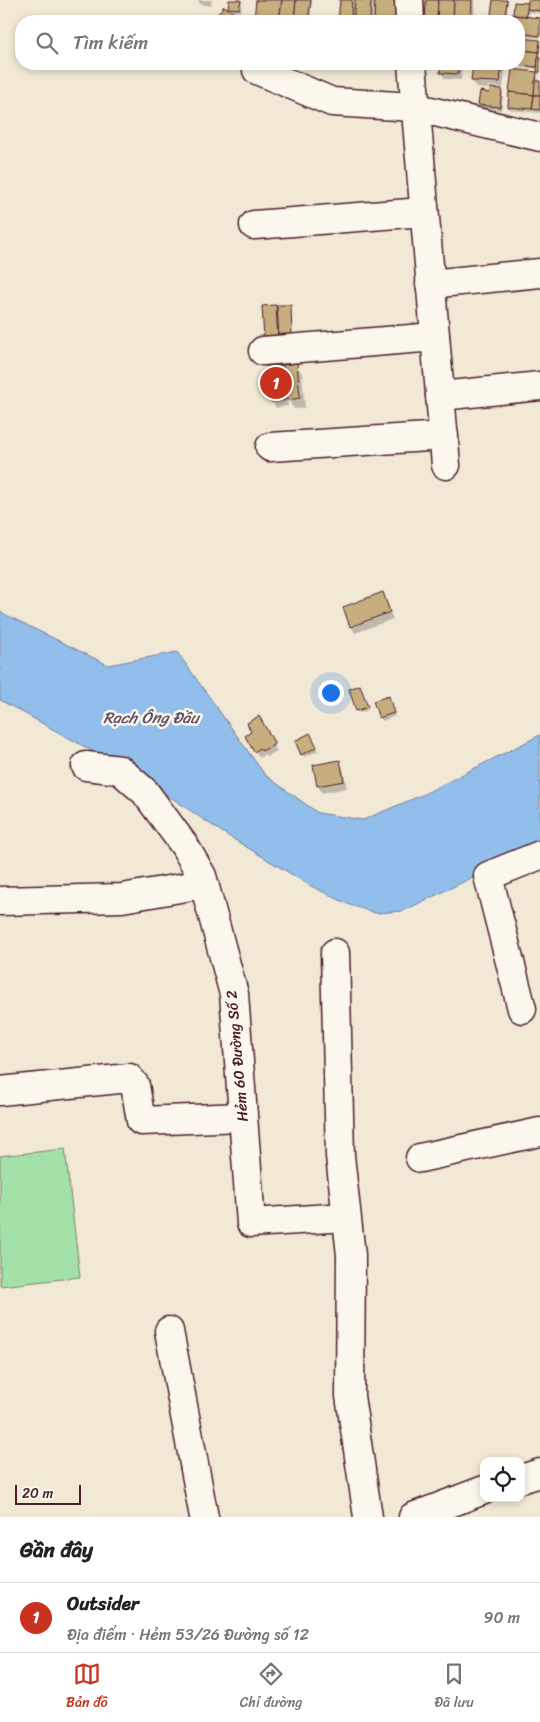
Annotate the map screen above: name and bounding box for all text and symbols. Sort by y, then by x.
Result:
search box [15,15,525,70]
text: Tìm kiếm [73,26,148,59]
icon: search [33,29,61,57]
pin: 1 [260,364,292,402]
your location [318,680,344,706]
water label: Rạch Ông Đầu [103,703,201,732]
street label: Hẻm 60 Đường Số 2 [218,989,256,1123]
map controls [480,1457,525,1502]
button: locate [480,1457,525,1502]
text: 20 m [22,1481,53,1506]
scale bar [15,1482,81,1505]
text: Gần đây [20,1531,93,1569]
text: Outsider [67,1587,139,1620]
text: 1 [33,1603,39,1632]
text: 90 m [484,1603,520,1632]
text: Địa điểm · Hẻm 53/26 Đường số 12 [67,1620,309,1649]
tab: Bản đồ [66,1660,108,1715]
tab: Chỉ đường [240,1660,302,1715]
tab: Đã lưu [435,1660,474,1715]

